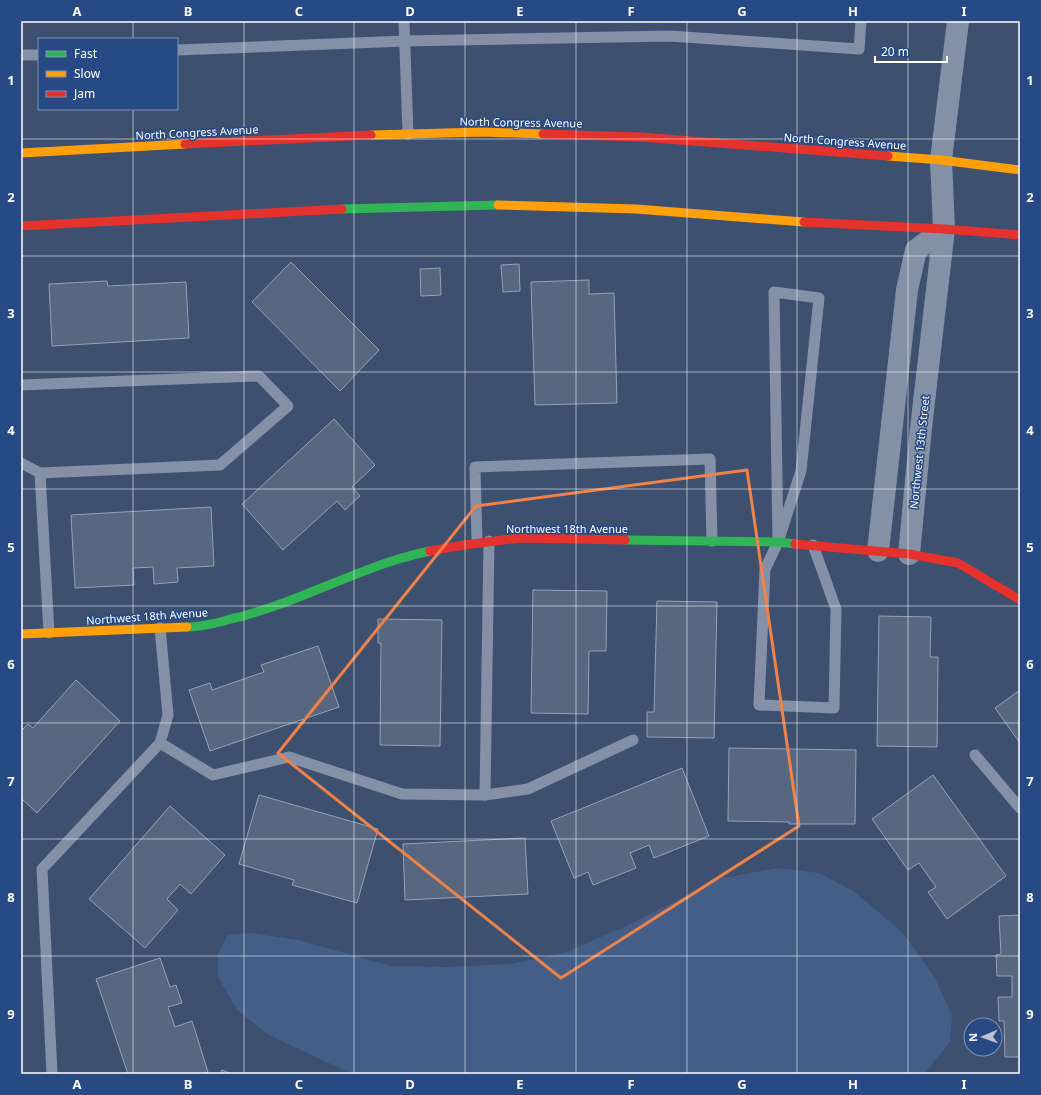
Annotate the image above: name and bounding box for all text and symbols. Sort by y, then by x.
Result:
text: A [73,2,82,20]
text: B [184,2,192,20]
text: C [295,2,303,20]
text: D [405,2,415,20]
text: E [516,2,524,20]
text: F [627,2,635,20]
text: G [737,2,747,20]
text: H [848,2,858,20]
text: I [961,2,967,20]
legend [38,38,178,110]
scale bar [875,38,947,64]
text: 20 m [881,43,909,60]
text: Fast [74,45,98,62]
text: Slow [74,65,101,82]
text: 1 [7,71,15,89]
text: 1 [1026,71,1034,89]
text: Jam [73,85,95,102]
street label: North Congress Avenue [459,113,583,131]
street label: North Congress Avenue [135,121,259,143]
street label: North Congress Avenue [783,129,907,153]
text: 2 [7,188,15,206]
text: 2 [1026,188,1034,206]
text: 3 [7,304,15,322]
text: 3 [1026,304,1034,322]
street label: Northwest 13th Street [906,394,932,510]
text: 4 [7,421,15,439]
text: 4 [1026,421,1034,439]
street label: Northwest 18th Avenue [506,521,628,536]
text: 5 [7,538,15,556]
text: 5 [1026,538,1034,556]
street label: Northwest 18th Avenue [86,604,208,628]
text: 6 [7,655,15,673]
text: 6 [1026,655,1034,673]
text: 7 [7,772,15,790]
text: 7 [1026,772,1034,790]
text: 8 [7,888,15,906]
text: 8 [1026,888,1034,906]
text: 9 [7,1005,15,1023]
text: 9 [1026,1005,1034,1023]
north arrow [963,1017,1003,1057]
text: N [965,1033,980,1042]
text: A [73,1075,82,1093]
text: B [184,1075,192,1093]
text: C [295,1075,303,1093]
text: D [405,1075,415,1093]
text: E [516,1075,524,1093]
text: F [627,1075,635,1093]
text: G [737,1075,747,1093]
text: H [848,1075,858,1093]
text: I [961,1075,967,1093]

